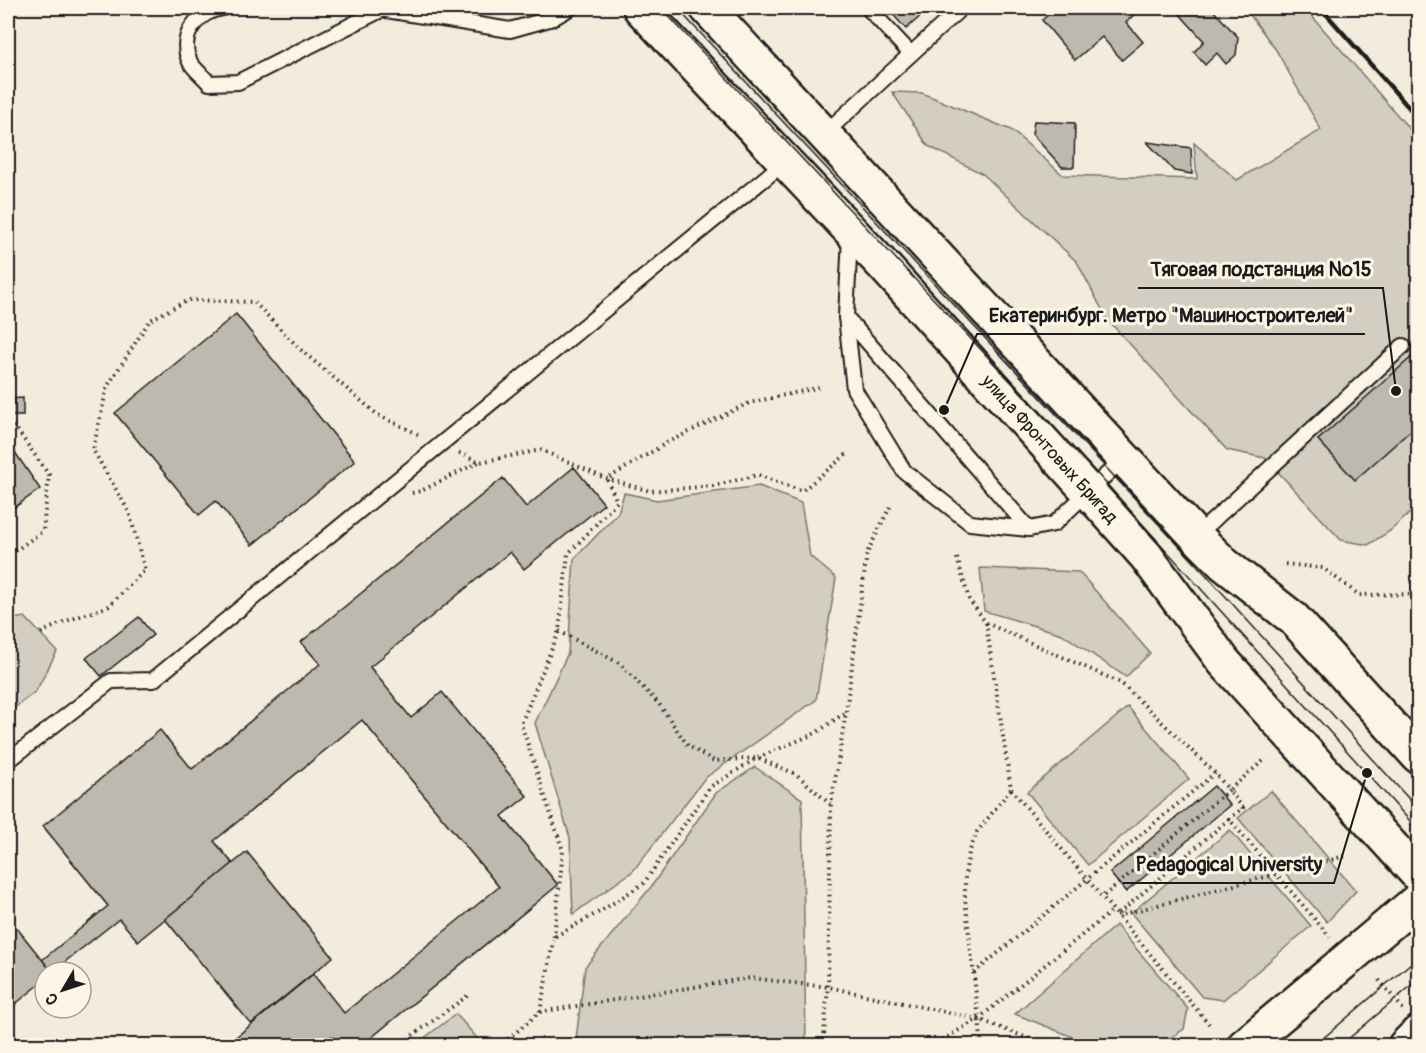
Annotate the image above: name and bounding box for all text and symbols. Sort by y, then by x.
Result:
callout: Тяговая подстанция №15 [1138,250,1383,288]
text: Тяговая подстанция №15 [1149,257,1372,282]
callout: Екатеринбург. Метро "Машиностроителей" [977,296,1365,334]
text: Екатеринбург. Метро "Машиностроителей" [989,303,1353,328]
street label: улица Фронтовых Бригад [976,369,1123,528]
callout: Pedagogical University [1123,845,1334,883]
text: Pedagogical University [1136,852,1323,877]
north arrow [33,960,93,1020]
text: С [41,989,63,1009]

